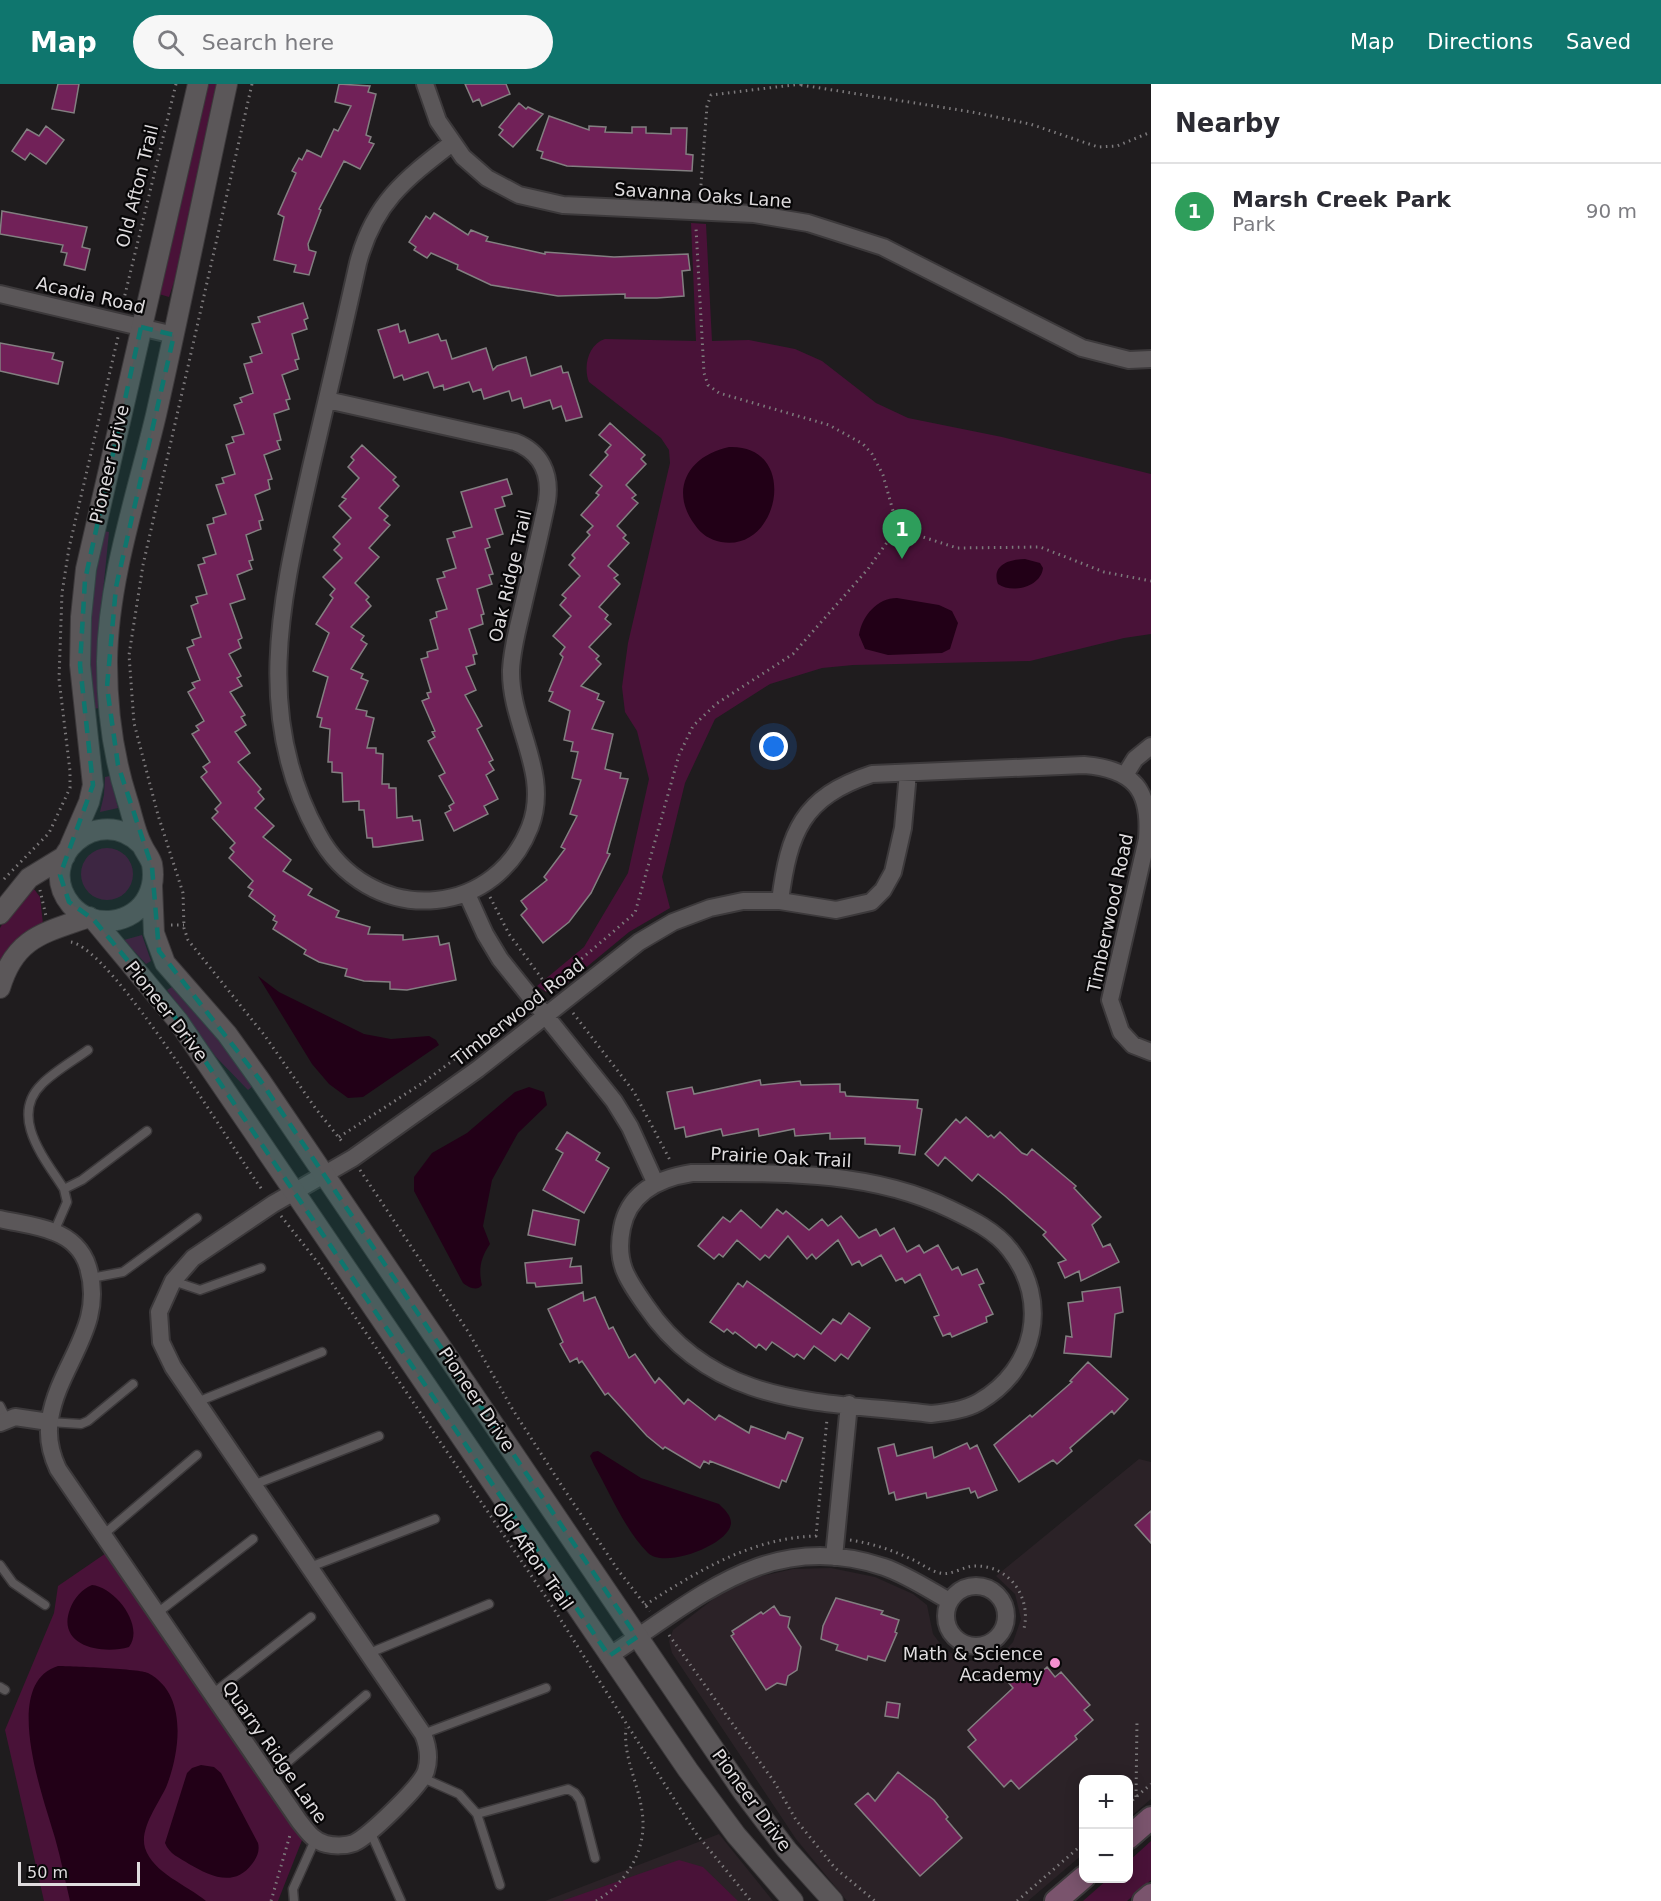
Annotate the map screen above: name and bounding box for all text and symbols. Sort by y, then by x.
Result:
search box [133,15,553,69]
text: Map [30,26,97,59]
icon: search [154,26,187,59]
text: Search here [202,30,334,55]
text: Map [1350,30,1394,54]
text: Directions [1427,30,1533,54]
text: Saved [1566,30,1631,54]
text: Nearby [1175,108,1280,138]
street label: Old Afton Trail [112,122,162,250]
street label: Savanna Oaks Lane [613,178,793,212]
text: Marsh Creek Park [1232,187,1451,212]
text: 1 [1188,199,1201,223]
text: 90 m [1586,199,1637,223]
text: Park [1232,212,1275,236]
street label: Acadia Road [34,272,148,318]
street label: Pioneer Drive [85,403,133,525]
street label: Oak Ridge Trail [485,508,535,644]
pin: 1 [882,510,922,559]
your location [759,732,788,761]
street label: Timberwood Road [1083,832,1137,995]
street label: Timberwood Road [447,954,588,1071]
street label: Pioneer Drive [121,957,213,1065]
street label: Prairie Oak Trail [710,1143,852,1171]
street label: Pioneer Drive [434,1343,520,1455]
street label: Old Afton Trail [488,1498,578,1614]
place label: Math & Science Academy [903,1643,1043,1685]
marker: Math & Science Academy [1048,1656,1062,1670]
street label: Quarry Ridge Lane [218,1677,332,1827]
street label: Pioneer Drive [708,1745,796,1855]
map controls [1079,1775,1133,1883]
button: + [1079,1775,1133,1829]
button: − [1079,1829,1133,1883]
scale bar [18,1859,140,1886]
text: 50 m [27,1863,68,1882]

